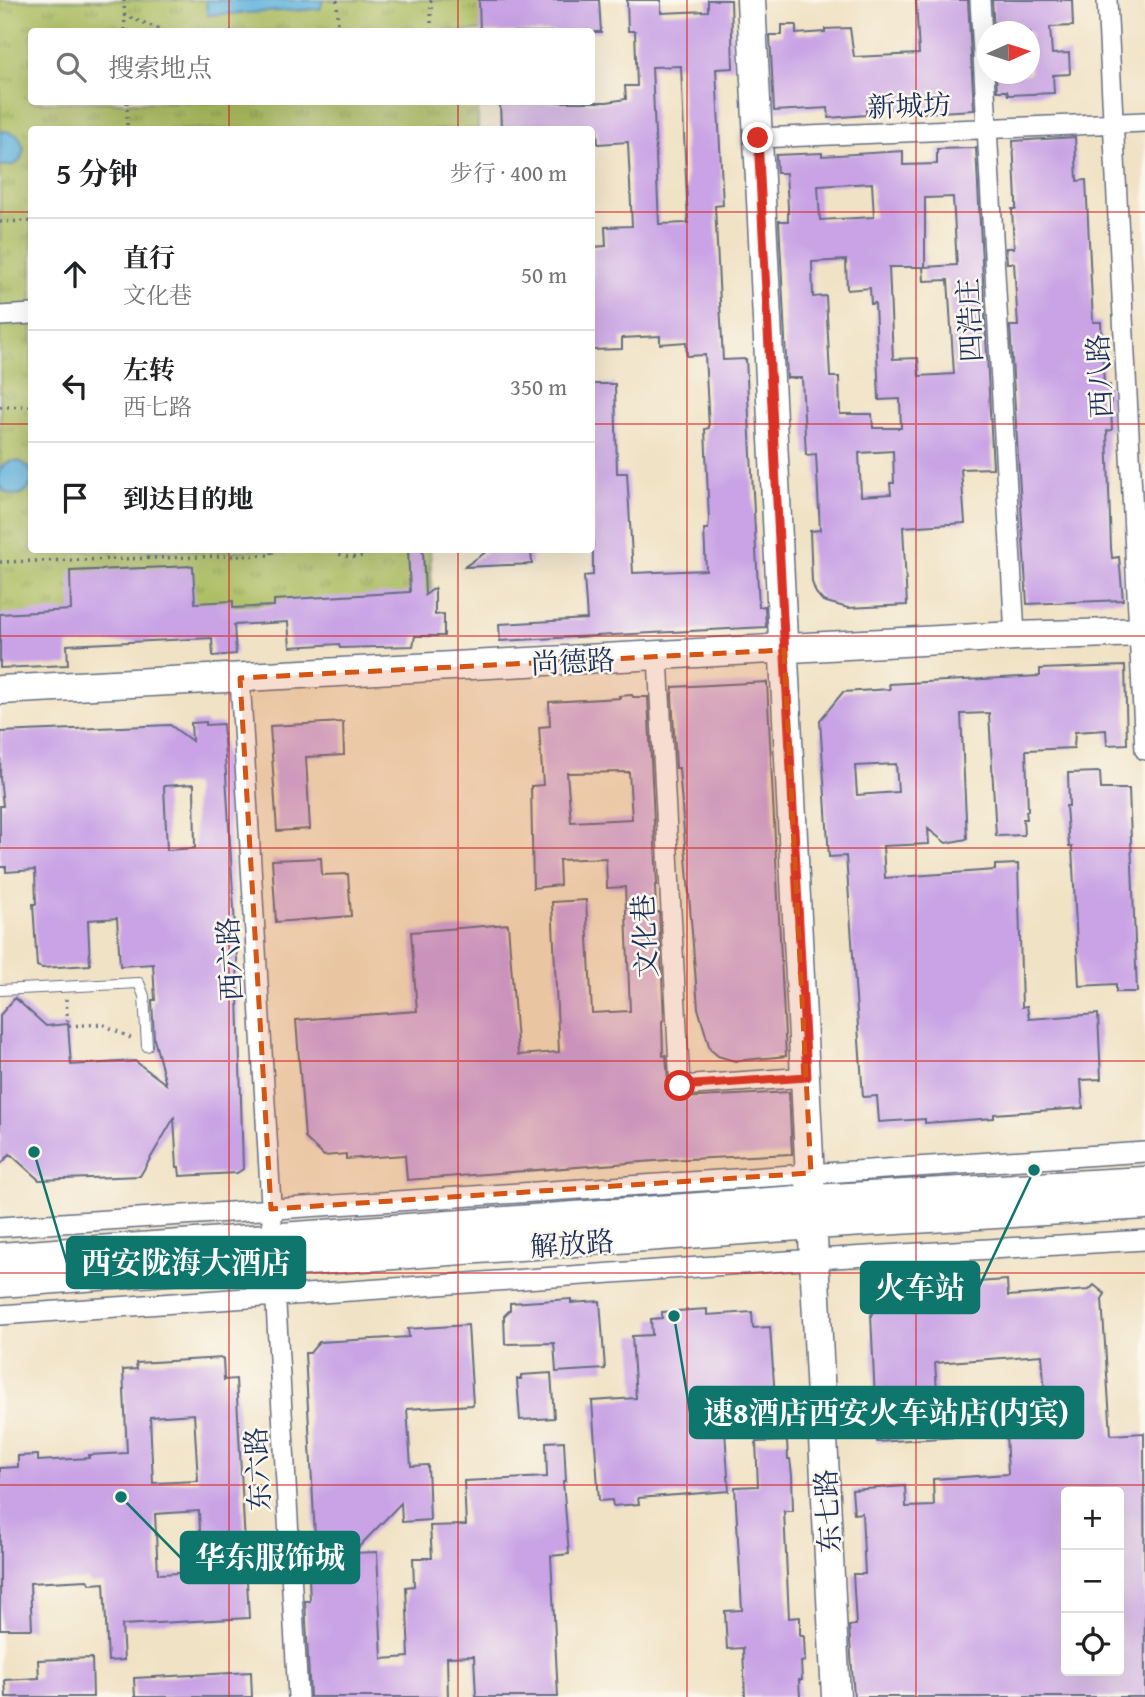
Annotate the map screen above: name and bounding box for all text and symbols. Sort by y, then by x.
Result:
north arrow [977,21,1040,84]
search box [28,28,595,105]
icon: search [52,48,90,86]
text: 搜索地点 [108,48,212,87]
street label: 新城坊 [866,83,952,127]
route end [742,122,773,153]
text: 5 分钟 [56,151,138,195]
text: 步行 · 400 m [450,156,567,189]
text: 直行 [123,238,175,277]
icon: ahead [56,255,94,293]
text: 50 m [521,258,567,291]
street label: 四浩庄 [946,277,992,363]
text: 文化巷 [123,278,192,311]
street label: 西八路 [1076,333,1122,419]
text: 左转 [123,350,175,389]
icon: left [56,367,94,405]
text: 350 m [510,370,567,403]
text: 西七路 [123,390,192,423]
icon: arrive [56,479,94,517]
text: 到达目的地 [123,479,253,518]
street label: 尚德路 [530,638,616,684]
street label: 文化巷 [621,893,667,979]
street label: 西六路 [206,916,252,1002]
route start [664,1070,695,1101]
street label: 解放路 [529,1220,615,1266]
callout: 西安陇海大酒店 [67,1237,305,1288]
text: 西安陇海大酒店 [81,1240,291,1284]
callout: 火车站 [861,1262,979,1313]
text: 火车站 [875,1265,965,1309]
callout: 速8酒店西安火车站店(内宾) [690,1387,1083,1438]
text: 速8酒店西安火车站店(内宾) [703,1390,1069,1434]
street label: 东六路 [234,1426,280,1512]
street label: 东七路 [804,1468,850,1554]
map controls [1061,1487,1124,1676]
button: + [1061,1487,1124,1550]
callout: 华东服饰城 [181,1532,359,1583]
text: 华东服饰城 [195,1535,345,1579]
button: − [1061,1550,1124,1613]
button: locate [1061,1613,1124,1676]

